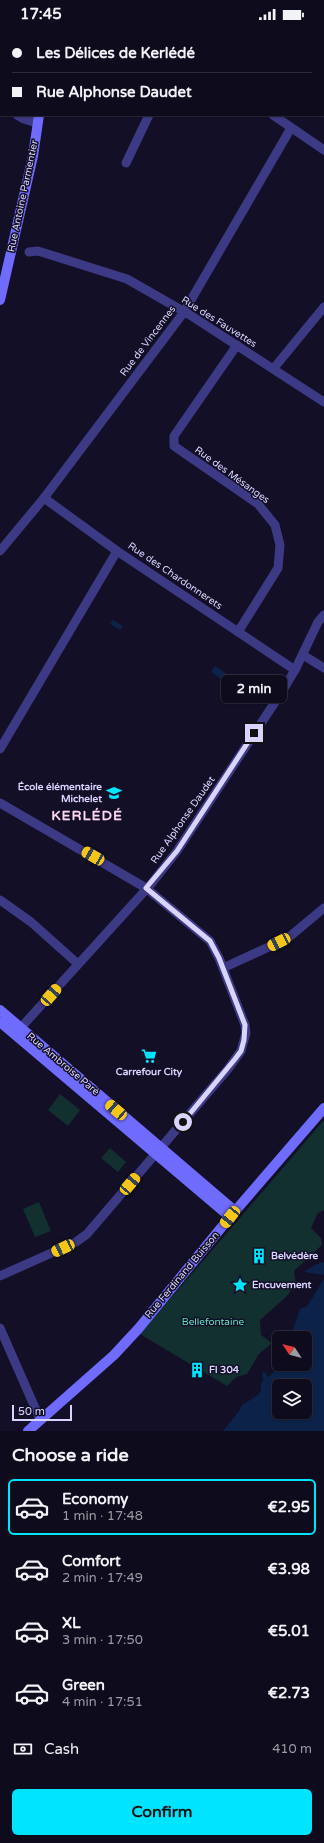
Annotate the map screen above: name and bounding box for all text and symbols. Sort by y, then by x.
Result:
text: 17:45 [20,5,62,23]
text: Les Délices de Kerlédé [36,44,195,62]
text: Rue Alphonse Daudet [36,83,192,101]
street label: Rue Antoine Parmentier [5,139,41,253]
street label: Rue des Fauvettes [179,294,259,350]
street label: Rue de Vincennes [118,303,179,379]
street label: Rue des Mésanges [192,444,272,506]
street label: Rue des Chardonnerets [125,540,225,612]
callout: 2 min [221,675,287,703]
text: 2 min [237,681,271,697]
route end [245,724,263,742]
street label: Rue Alphonse Daudet [148,774,218,866]
place label: École élémentaire Michelet [18,781,102,805]
school or university icon: École élémentaire Michelet [105,784,123,802]
district label: KERLÉDÉ [51,807,123,824]
car [80,845,106,867]
car [266,931,292,953]
car [39,982,63,1008]
street label: Rue Ambroise Paré [24,1030,102,1098]
supermarket icon: Carrefour City [140,1047,158,1065]
place label: Carrefour City [116,1066,183,1078]
car [103,1098,129,1122]
route start [174,1113,192,1131]
car [118,1171,142,1197]
car [218,1204,242,1230]
street label: Rue Ferdinand Buisson [142,1229,222,1321]
car [50,1237,76,1259]
building icon: Belvédère [250,1247,268,1265]
place label: Belvédère [271,1250,319,1262]
place icon: Encuvement [231,1276,249,1294]
place label: Encuvement [252,1279,312,1291]
park label: Bellefontaine [182,1316,245,1328]
north arrow [272,1331,312,1371]
map controls [272,1331,312,1419]
building icon: Fl 304 [188,1361,206,1379]
place label: Fl 304 [209,1364,240,1376]
button: layers [272,1379,312,1419]
scale bar [12,1403,72,1422]
text: 50 m [18,1405,45,1418]
text: Choose a ride [12,1444,129,1466]
icon: car [14,1489,50,1525]
text: Economy [62,1490,128,1508]
text: €2.95 [268,1498,310,1516]
text: 1 min · 17:48 [62,1508,143,1524]
icon: car [14,1551,50,1587]
text: Comfort [62,1552,121,1570]
text: €3.98 [268,1560,310,1578]
text: 2 min · 17:49 [62,1570,143,1586]
icon: car [14,1613,50,1649]
text: XL [62,1614,81,1632]
text: €5.01 [268,1622,310,1640]
text: 3 min · 17:50 [62,1632,143,1648]
icon: car [14,1675,50,1711]
text: Green [62,1676,105,1694]
text: €2.73 [268,1684,310,1702]
text: 4 min · 17:51 [62,1694,143,1710]
icon: cash [12,1738,34,1760]
text: Cash [44,1740,79,1758]
text: 410 m [272,1741,312,1757]
button: Confirm [12,1789,312,1835]

